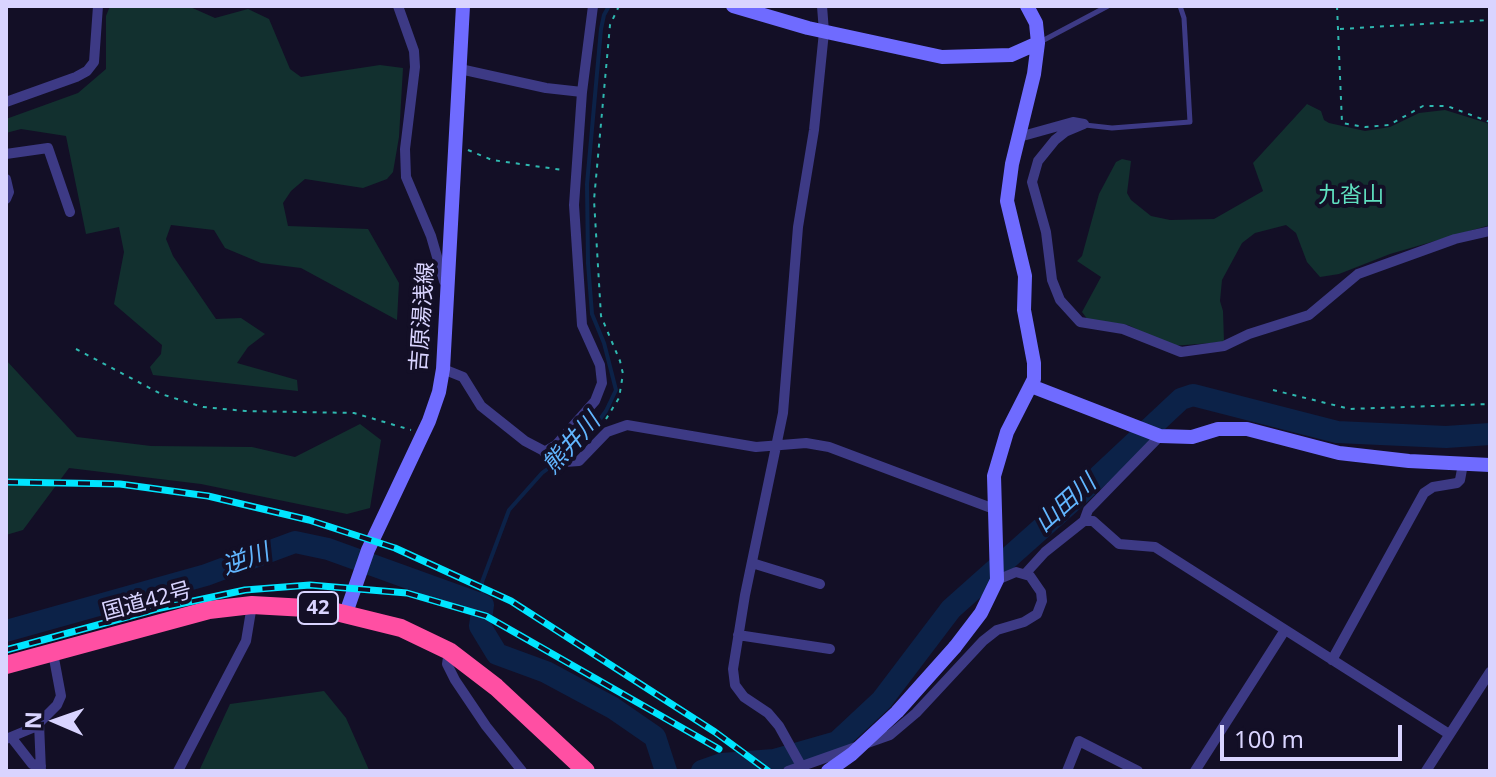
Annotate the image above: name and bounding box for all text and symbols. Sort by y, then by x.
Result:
park label: 九沓山 [1318,183,1384,209]
street label: 吉原湯浅線 [406,261,440,373]
water label: 熊井川 [537,408,607,480]
water label: 山田川 [1030,469,1102,539]
water label: 逆川 [219,538,273,582]
street label: 国道42号 [100,577,194,627]
road number: 42 [298,592,338,624]
north arrow [16,681,96,761]
scale bar [1224,709,1406,759]
text: N [17,711,47,730]
text: 100 m [1234,722,1304,755]

